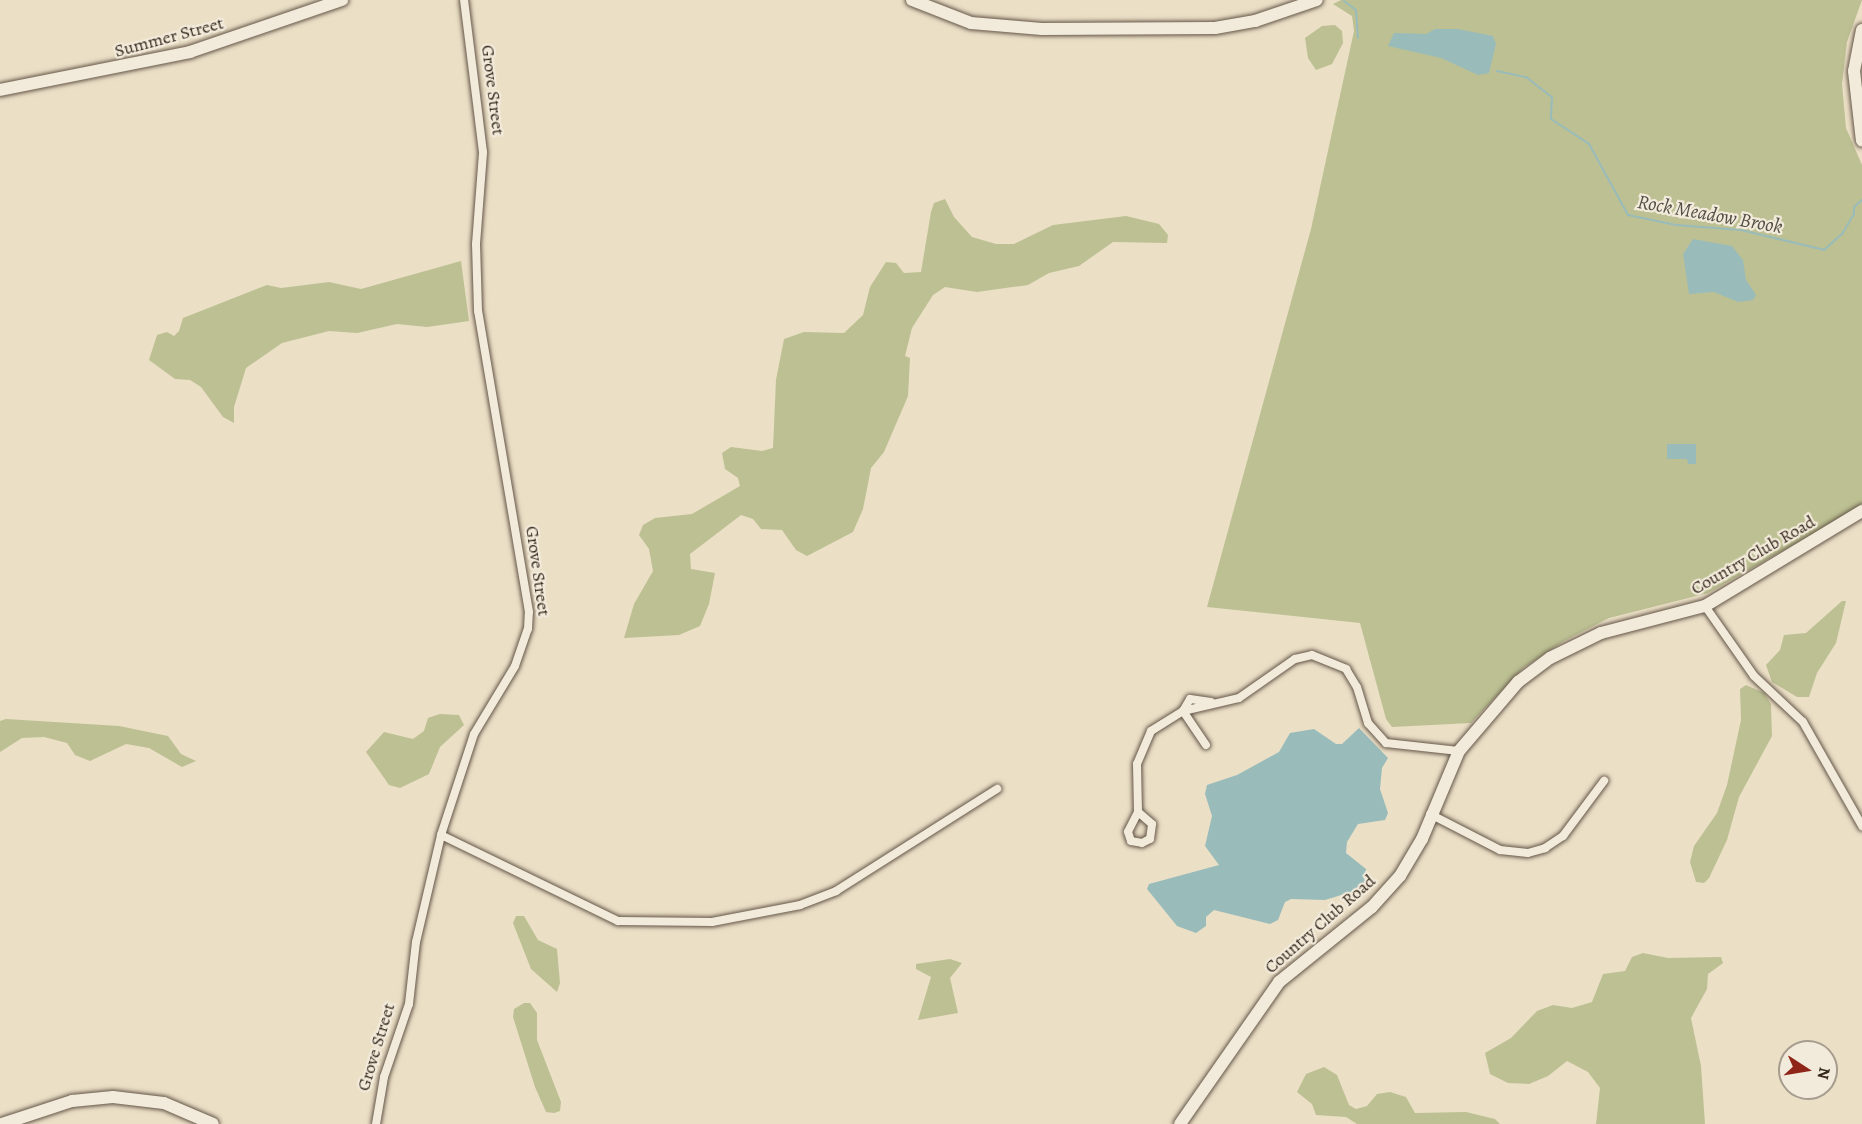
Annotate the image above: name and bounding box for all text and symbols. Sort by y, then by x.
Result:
street label: Summer Street [112,12,226,62]
street label: Grove Street [477,44,509,136]
water label: Rock Meadow Brook [1636,189,1784,239]
street label: Country Club Road [1687,511,1819,599]
street label: Grove Street [521,525,555,617]
street label: Country Club Road [1260,870,1380,978]
street label: Grove Street [352,1000,400,1094]
north arrow [1778,1040,1838,1100]
text: N [1812,1065,1836,1081]

